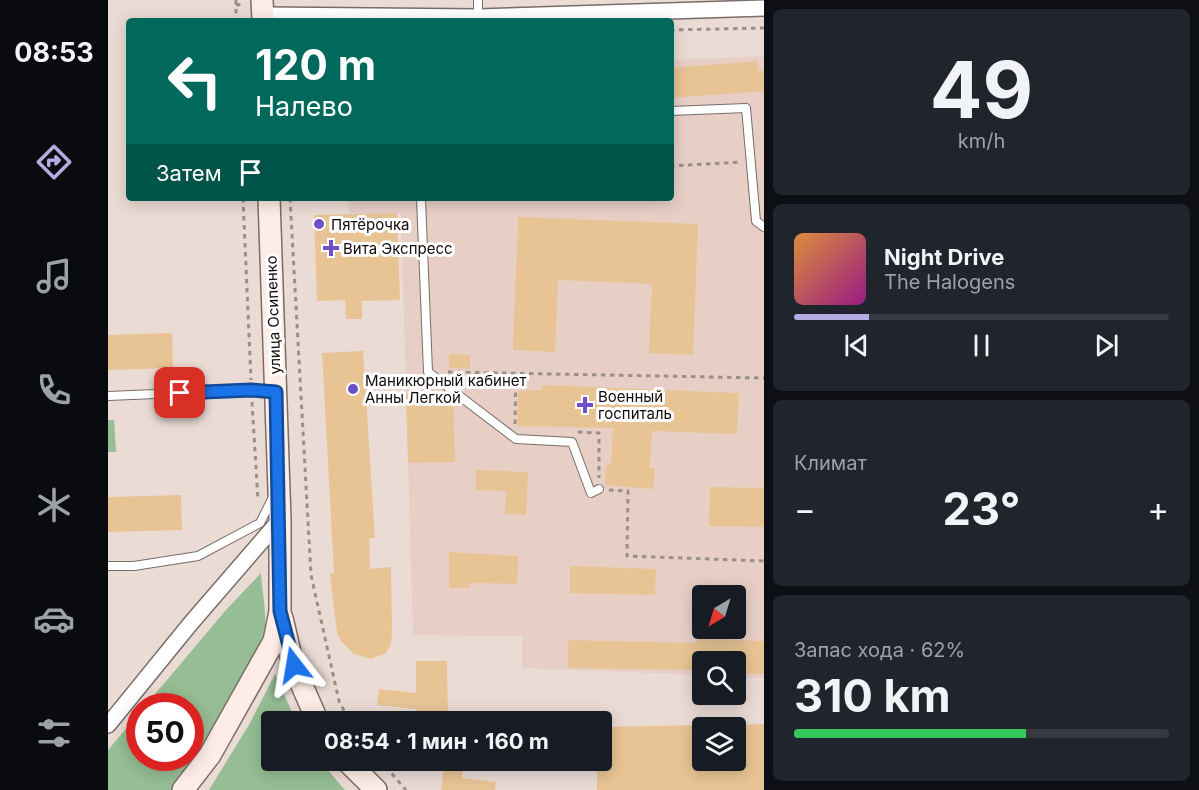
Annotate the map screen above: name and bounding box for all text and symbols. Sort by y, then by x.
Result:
text: 08:53 [14,36,94,69]
text: 120 m [255,39,376,90]
icon: left [156,42,234,120]
text: 49 [930,42,1033,137]
text: Налево [255,90,353,123]
text: km/h [958,129,1005,153]
icon: directions [33,141,75,183]
icon: arrive [234,156,267,189]
text: Затем [156,160,222,186]
place label: Пятёрочка [331,215,410,234]
marker: Пятёрочка [312,217,326,231]
place label: Вита Экспресс [343,239,453,258]
marker: Вита Экспресс [324,241,338,255]
text: Night Drive [884,244,1004,270]
icon: music [33,255,75,297]
street label: улица Осипенко [261,255,285,375]
text: The Halogens [884,270,1015,294]
icon: previous [840,329,873,362]
icon: pause [965,329,998,362]
icon: next [1090,329,1123,362]
pin [154,367,205,418]
icon: phone [33,369,75,411]
place label: Маникюрный кабинет Анны Легкой [365,371,527,407]
icon: arrive [163,376,196,409]
marker: Маникюрный кабинет Анны Легкой [346,382,360,396]
place label: Военный госпиталь [598,387,672,423]
marker: Военный госпиталь [576,396,594,414]
text: Климат [794,451,867,475]
text: 23° [943,481,1020,536]
icon: climate [33,484,75,526]
text: − [794,489,816,529]
text: + [1147,489,1169,529]
north arrow [692,585,746,639]
map controls [692,585,746,771]
icon: car [33,598,75,640]
position arrow [262,633,326,697]
text: Запас хода · 62% [794,638,965,662]
button: search [692,651,746,705]
text: 310 km [794,668,951,723]
speed limit sign: 50 [126,693,204,771]
icon: filters [33,712,75,754]
button: layers [692,717,746,771]
text: 08:54 · 1 мин · 160 m [324,728,549,754]

